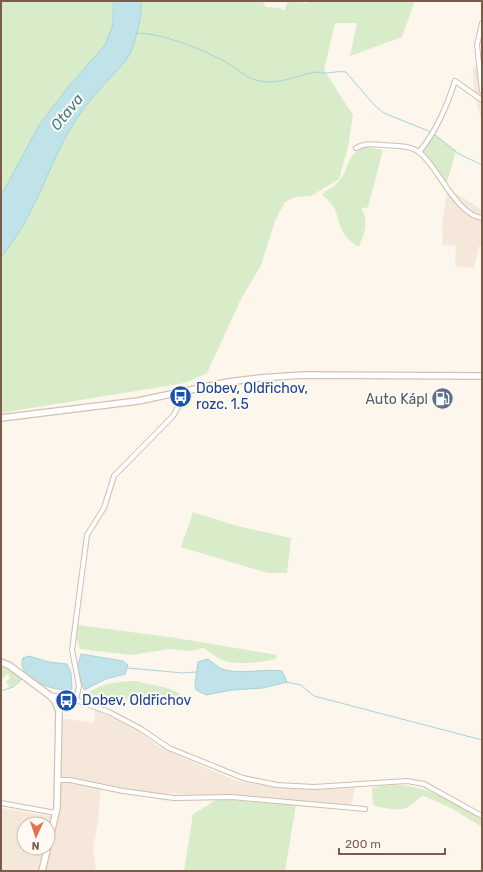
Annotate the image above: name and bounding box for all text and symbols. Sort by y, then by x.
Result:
water label: Otava [47,90,87,134]
place label: Dobev, Oldřichov, rozc. 1.5 [196,380,308,413]
bus stop icon: Dobev, Oldřichov, rozc. 1.5 [168,383,194,409]
fuel station icon: Auto Kápl [430,386,456,412]
place label: Auto Kápl [366,391,428,408]
bus stop icon: Dobev, Oldřichov [54,687,80,713]
place label: Dobev, Oldřichov [82,692,191,709]
north arrow [16,816,56,856]
scale bar [339,830,445,856]
text: 200 m [345,837,381,851]
text: N [31,839,40,852]

